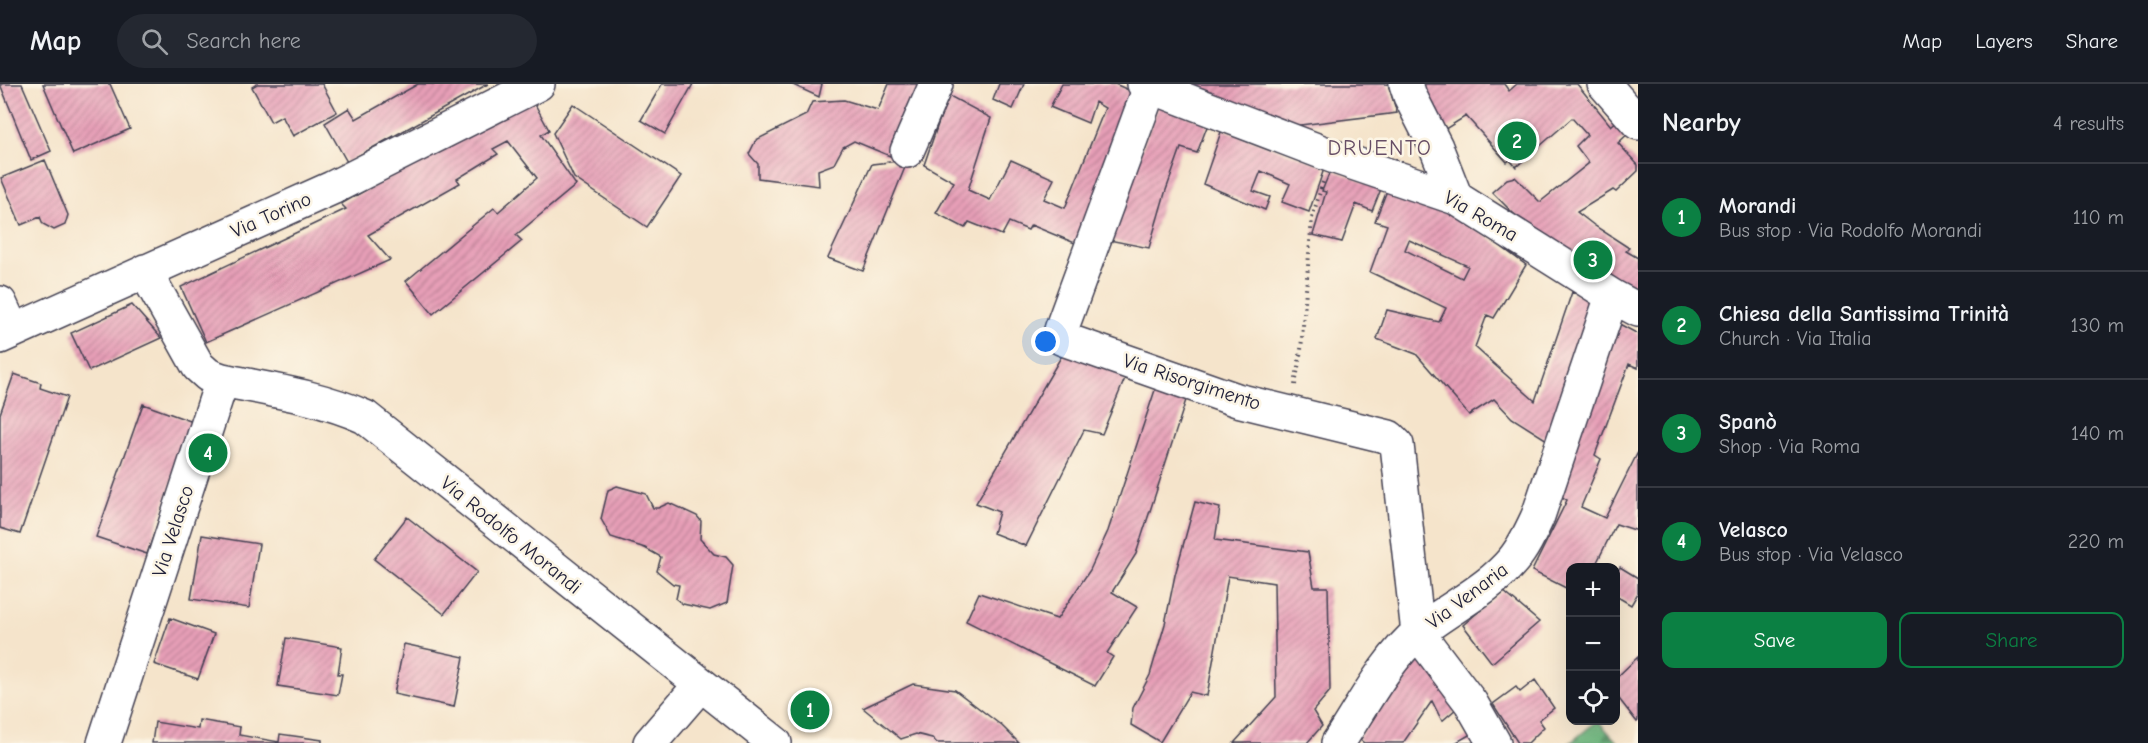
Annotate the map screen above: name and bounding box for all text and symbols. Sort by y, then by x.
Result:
search box [117,14,537,68]
text: Map [30,25,81,57]
icon: search [138,25,171,58]
text: Search here [186,28,301,54]
text: Map [1903,29,1942,53]
text: Layers [1975,29,2033,53]
text: Share [2066,29,2118,53]
text: Nearby [1662,108,1741,138]
text: 4 results [2053,112,2124,135]
pin: 2 [1498,118,1537,164]
district label: DRUENTO [1328,135,1432,161]
street label: Via Roma [1440,186,1522,246]
street label: Via Torino [227,187,315,243]
text: Morandi [1719,193,1796,219]
text: 1 [1678,206,1685,229]
text: 110 m [2073,206,2124,229]
text: Bus stop · Via Rodolfo Morandi [1719,219,1982,242]
pin: 3 [1574,238,1612,282]
text: Chiesa della Santissima Trinità [1719,301,2009,327]
text: 2 [1677,314,1686,337]
text: 130 m [2071,314,2124,337]
your location [1031,327,1060,356]
text: Church · Via Italia [1719,327,1872,350]
street label: Via Risorgimento [1120,349,1264,415]
text: Spanò [1719,409,1777,435]
text: 3 [1677,422,1686,445]
text: 140 m [2071,422,2124,445]
pin: 4 [188,430,228,476]
text: Shop · Via Roma [1719,435,1860,458]
street label: Via Rodolfo Morandi [436,471,586,599]
street label: Via Velasco [147,482,199,580]
text: Velasco [1719,517,1788,543]
text: 4 [1677,530,1686,553]
text: 220 m [2068,530,2124,553]
text: Bus stop · Via Velasco [1719,543,1903,566]
street label: Via Venaria [1422,558,1512,634]
map controls [1566,563,1620,725]
button: + [1566,563,1620,617]
button: Save [1662,612,1887,668]
button: Share [1899,612,2124,668]
button: − [1566,617,1620,671]
button: locate [1566,671,1620,725]
pin: 1 [790,688,830,732]

